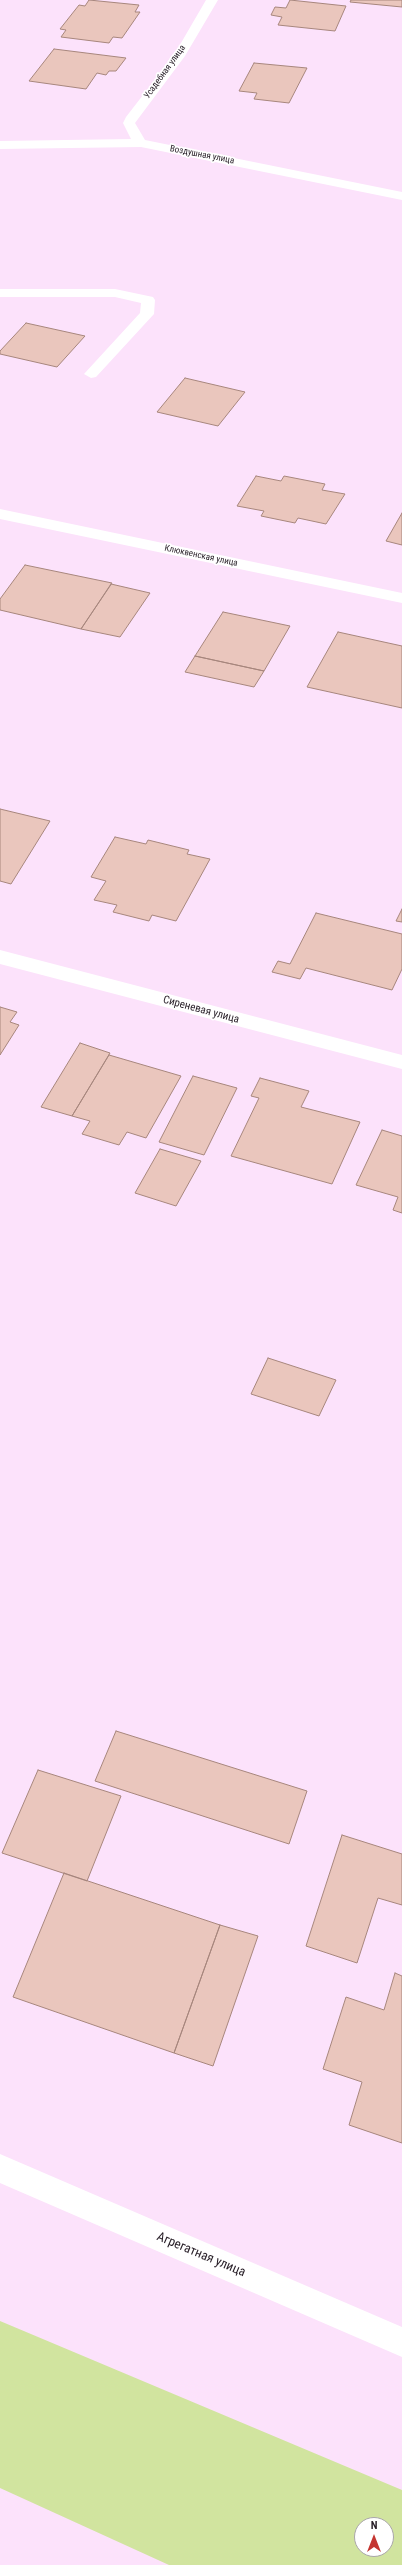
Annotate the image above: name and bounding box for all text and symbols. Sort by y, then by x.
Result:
street label: Усадебная улица [142,43,188,101]
street label: Воздушная улица [169,143,235,167]
street label: Клюквенская улица [163,543,239,569]
street label: Сиреневая улица [161,993,241,1027]
street label: Агрегатная улица [154,2229,248,2281]
north arrow [354,2517,394,2557]
text: N [371,2519,377,2532]

